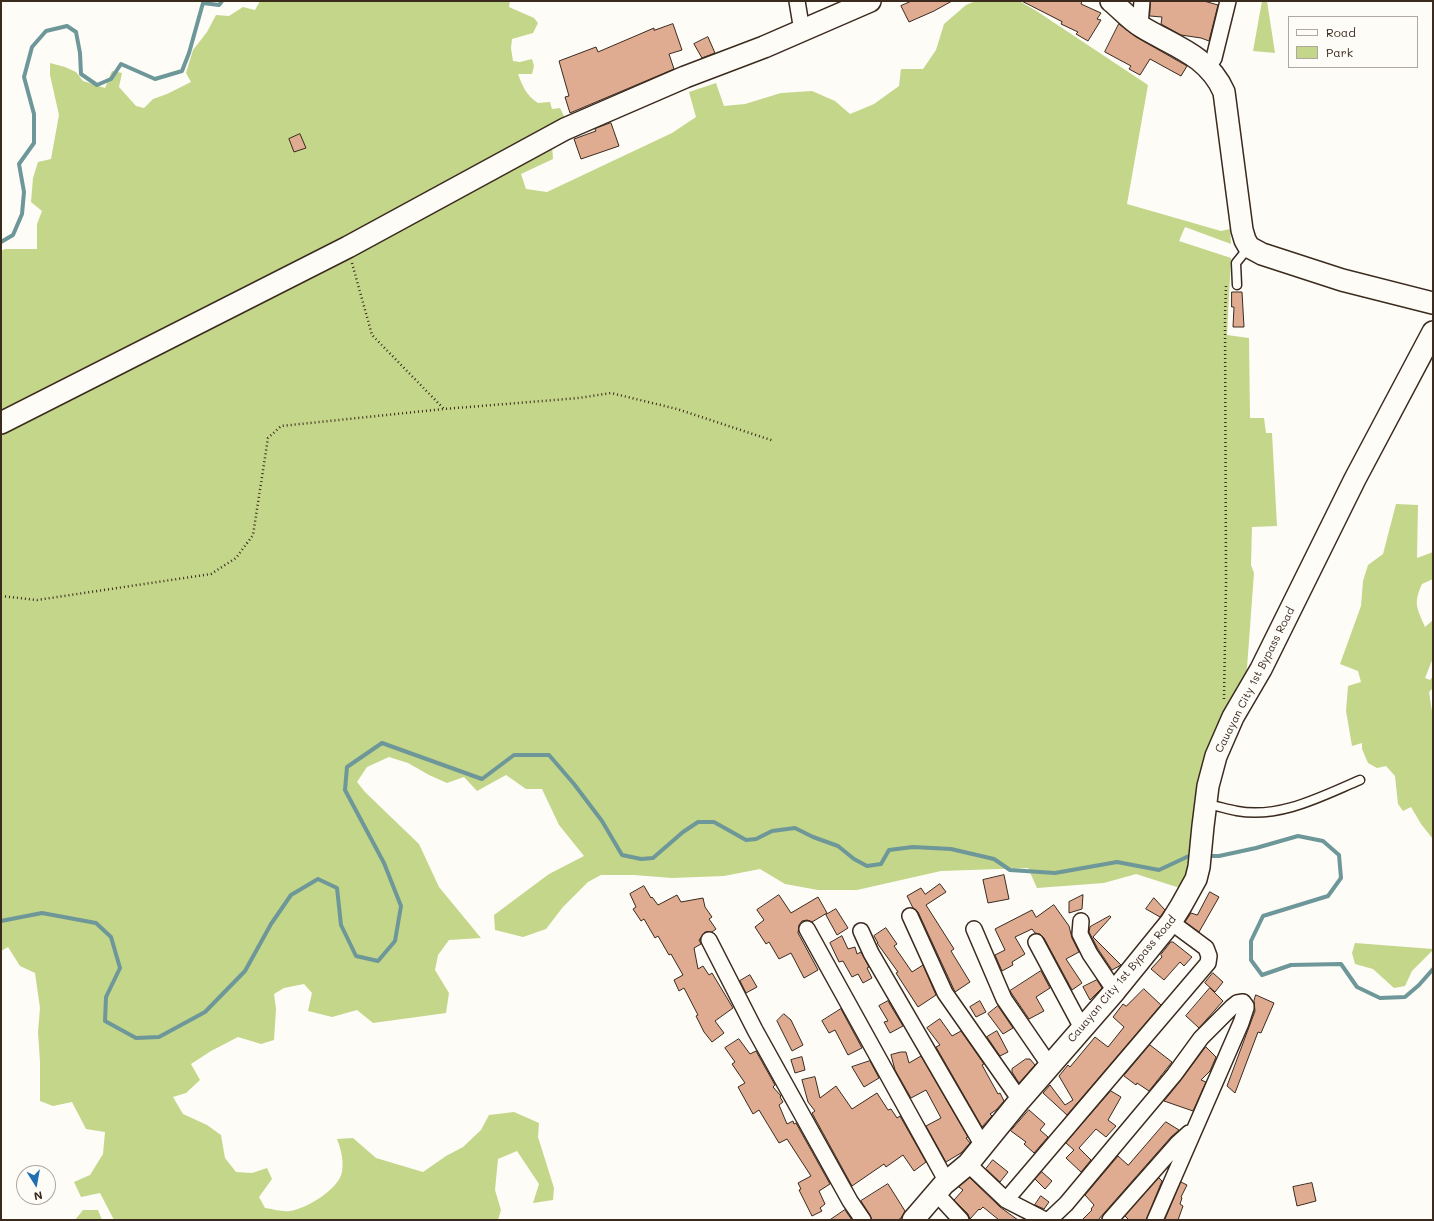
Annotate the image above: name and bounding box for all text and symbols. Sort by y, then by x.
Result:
legend [1288,16,1418,68]
text: Road [1326,24,1356,40]
text: Park [1326,44,1353,60]
street label: Cauayan City 1st Bypass Road [1212,605,1298,755]
street label: Cauayan City 1st Bypass Road [1065,913,1179,1045]
north arrow [16,1165,56,1205]
text: N [33,1188,44,1204]

